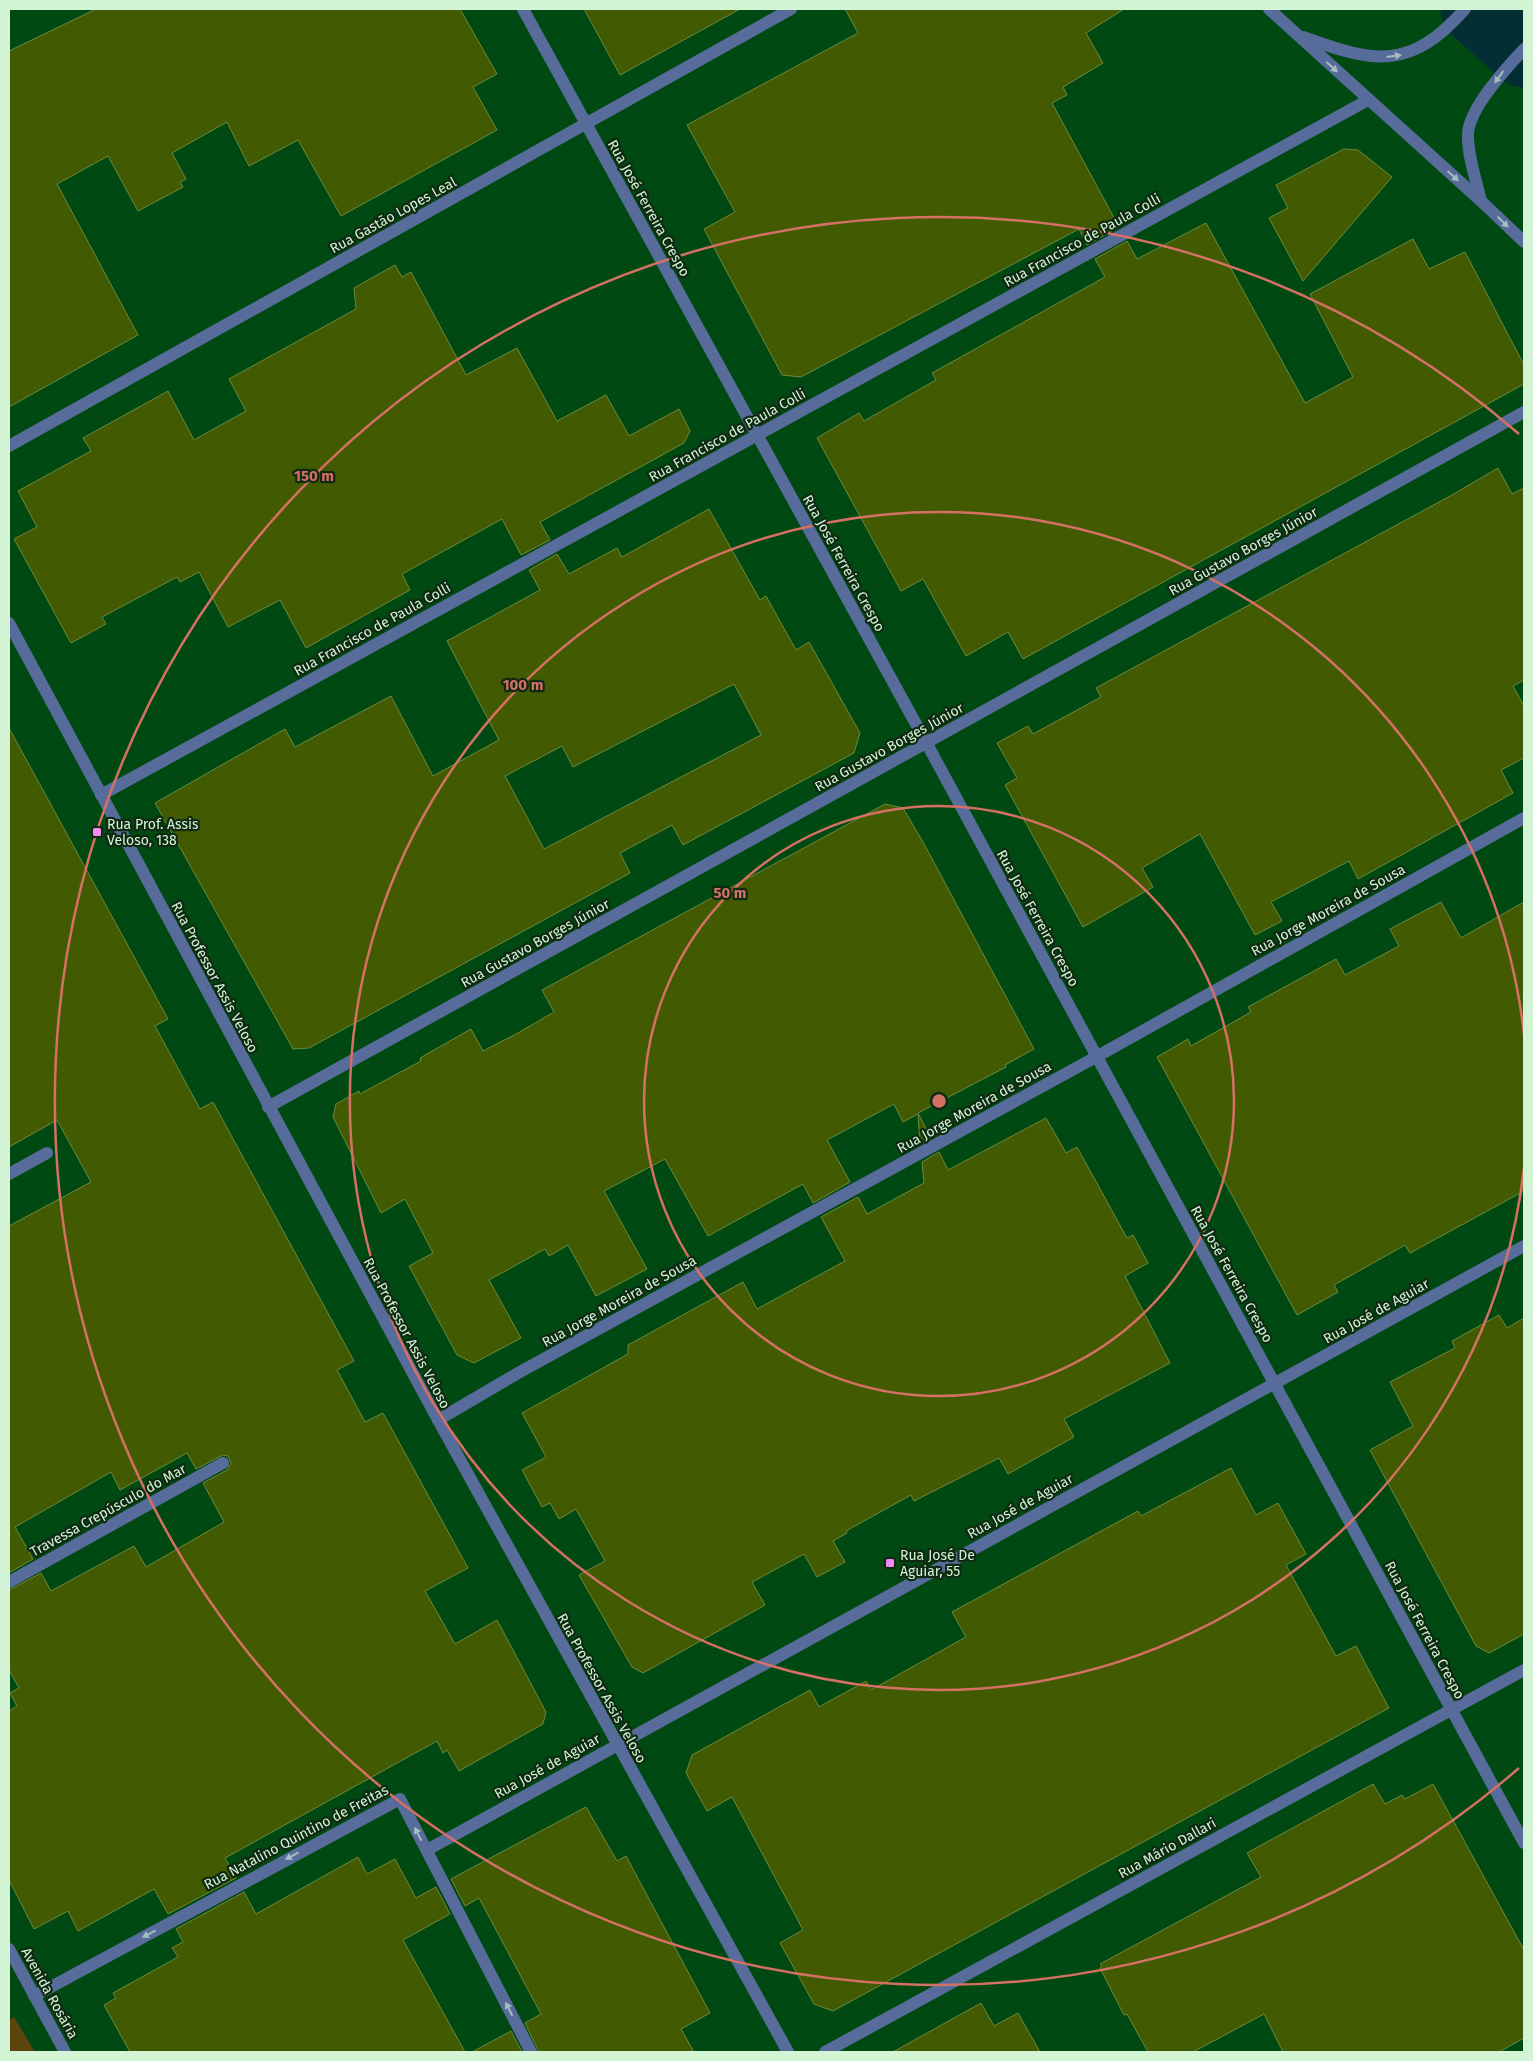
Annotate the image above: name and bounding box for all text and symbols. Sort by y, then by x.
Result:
one-way arrow [1386,52,1402,60]
one-way arrow [1326,62,1339,73]
one-way arrow [1494,70,1504,84]
street label: Rua José Ferreira Crespo [604,137,693,280]
one-way arrow [1447,170,1460,181]
street label: Rua Gastão Lopes Leal [327,174,459,257]
street label: Rua Francisco de Paula Colli [1001,190,1164,291]
one-way arrow [1497,215,1509,227]
street label: Rua Francisco de Paula Colli [646,385,809,486]
text: 150 m [294,467,334,485]
street label: Rua José Ferreira Crespo [799,492,888,635]
street label: Rua Gustavo Borges Júnior [1166,503,1321,599]
street label: Rua Francisco de Paula Colli [291,579,454,680]
text: 100 m [503,676,543,694]
street label: Rua Gustavo Borges Júnior [812,699,967,795]
place label: Rua Prof. Assis Veloso, 138 [107,816,199,849]
marker: Rua Prof. Assis Veloso, 138 [91,826,103,838]
street label: Rua José Ferreira Crespo [993,847,1082,990]
street label: Rua Jorge Moreira de Sousa [1248,861,1408,960]
text: 50 m [713,884,747,902]
street label: Rua Gustavo Borges Júnior [458,895,613,991]
street label: Rua Professor Assis Veloso [167,899,262,1056]
street label: Rua Jorge Moreira de Sousa [894,1058,1054,1157]
centre of rings [930,1092,948,1110]
street label: Rua José Ferreira Crespo [1187,1203,1276,1346]
street label: Rua Jorge Moreira de Sousa [539,1252,699,1351]
street label: Rua Professor Assis Veloso [359,1255,454,1412]
street label: Rua José de Aguiar [1320,1275,1433,1348]
street label: Travessa Crepúsculo do Mar [27,1460,190,1560]
street label: Rua José de Aguiar [964,1470,1077,1543]
place label: Rua José De Aguiar, 55 [900,1547,975,1580]
marker: Rua José De Aguiar, 55 [884,1557,896,1569]
street label: Rua José Ferreira Crespo [1381,1558,1468,1702]
street label: Rua Professor Assis Veloso [553,1610,650,1766]
street label: Rua José de Aguiar [491,1730,604,1803]
street label: Rua Natalino Quintino de Freitas [201,1781,392,1893]
street label: Rua Mário Dallari [1115,1815,1219,1882]
one-way arrow [414,1826,422,1841]
one-way arrow [284,1852,299,1860]
one-way arrow [142,1929,156,1938]
street label: Avenida Rosária [17,1945,82,2042]
one-way arrow [505,2002,513,2016]

